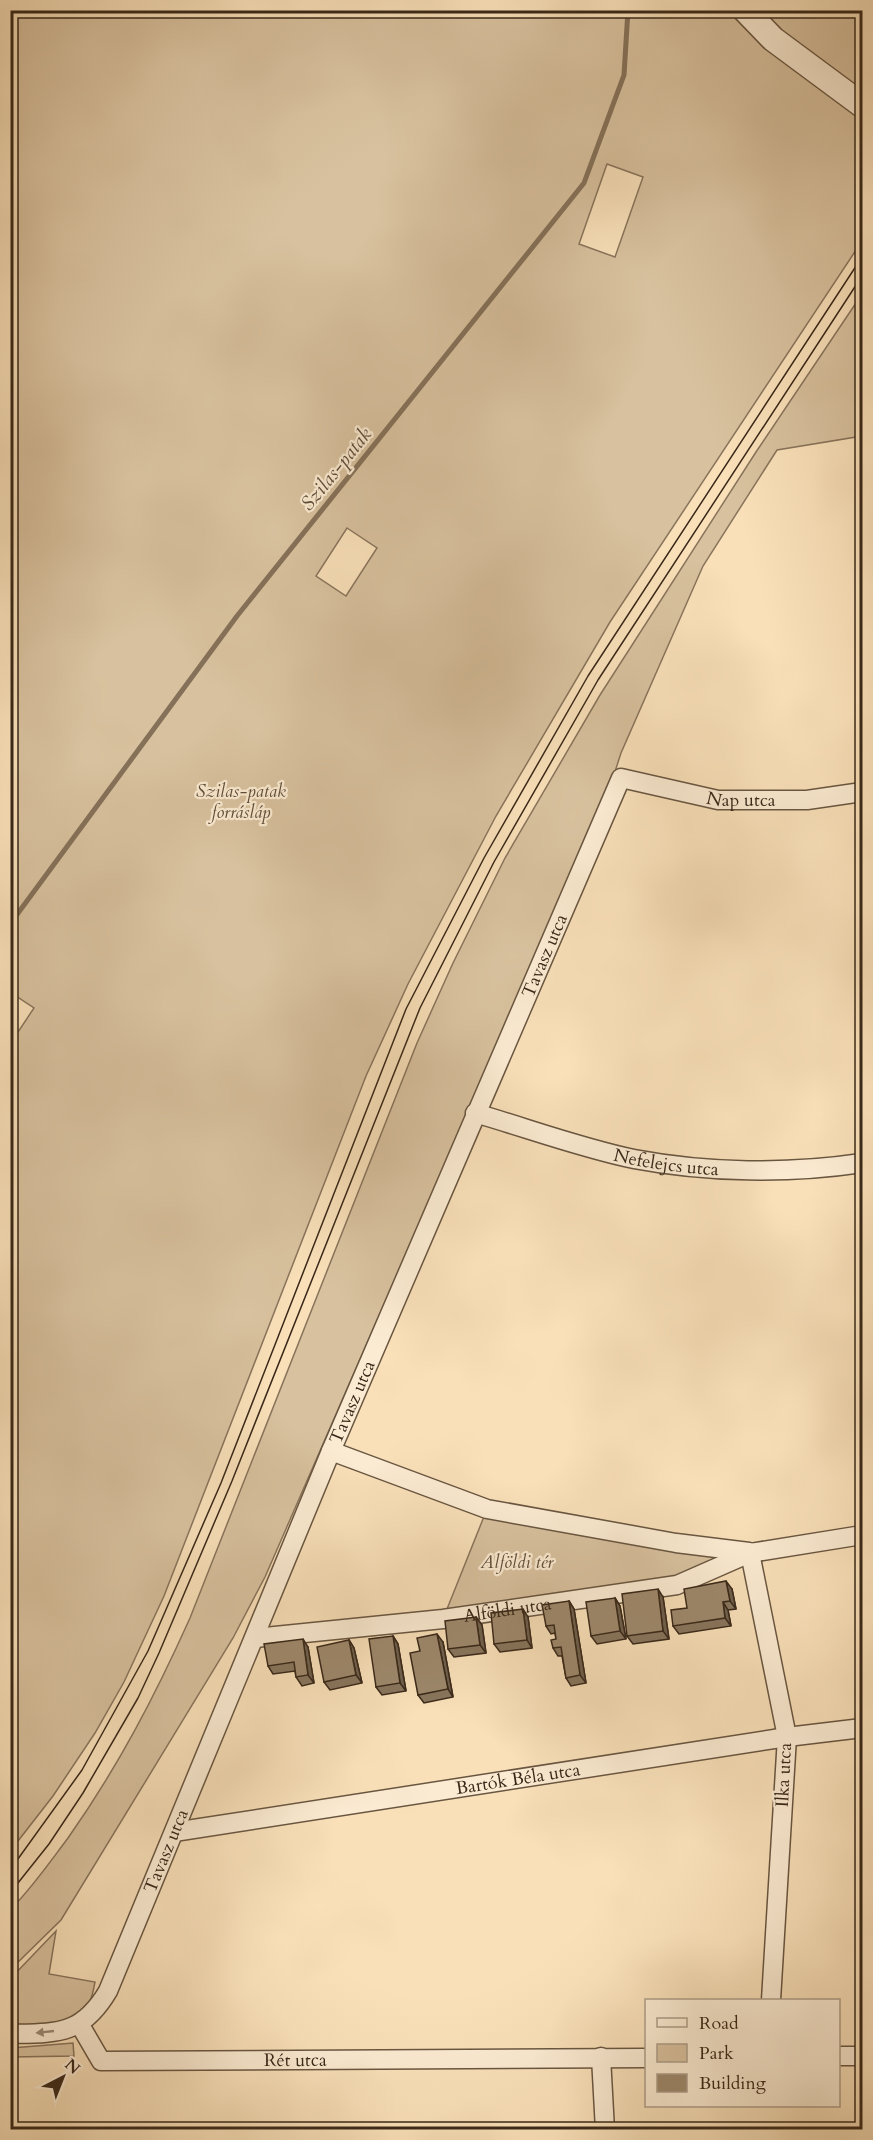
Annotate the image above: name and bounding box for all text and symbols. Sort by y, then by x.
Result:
water label: Szilas-patak [294,422,378,516]
park label: Szilas-patak forrásláp [196,779,286,825]
street label: Nap utca [704,785,776,813]
street label: Tavasz utca [515,910,573,1001]
street label: Nefelejcs utca [611,1142,720,1182]
street label: Tavasz utca [323,1356,381,1448]
park label: Alföldi tér [480,1550,555,1575]
street label: Alföldi utca [462,1591,553,1628]
street label: Ilka utca [770,1742,798,1808]
street label: Bartók Béla utca [454,1757,582,1801]
street label: Tavasz utca [137,1805,194,1896]
legend [645,1999,840,2107]
text: Road [699,2011,739,2036]
one-way arrow [36,2027,55,2037]
text: Park [699,2041,734,2066]
north arrow [33,2047,93,2107]
street label: Rét utca [264,2047,327,2073]
text: N [60,2054,85,2079]
text: Building [699,2071,767,2096]

